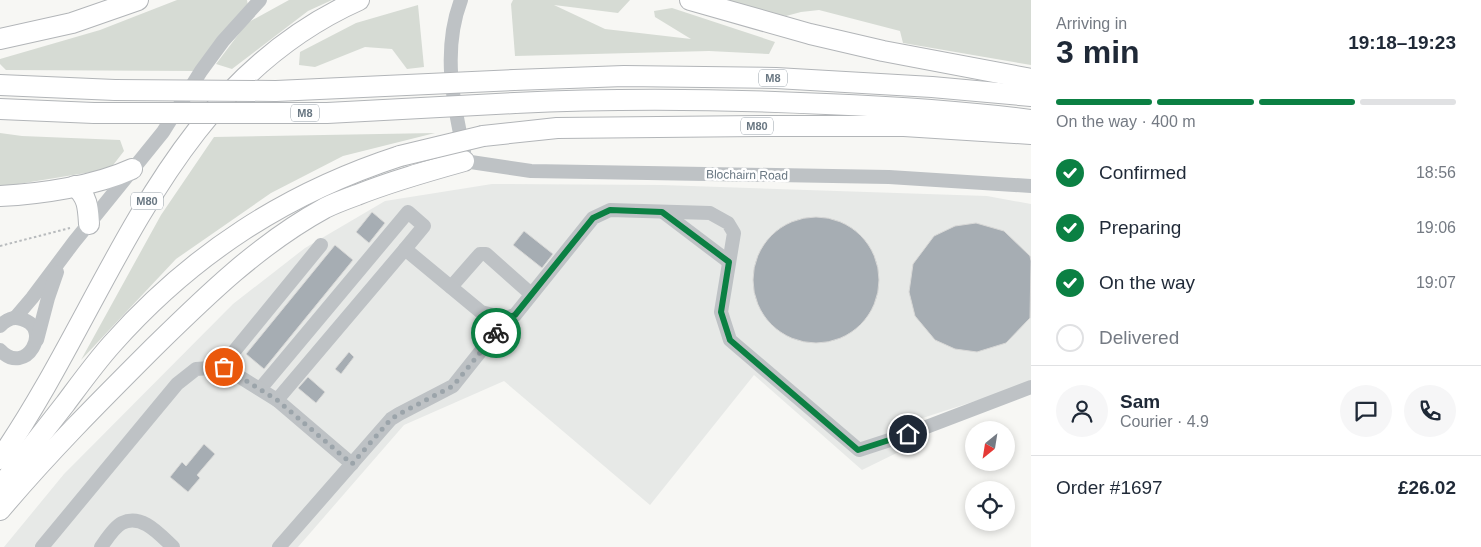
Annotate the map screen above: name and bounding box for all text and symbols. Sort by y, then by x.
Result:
text: Arriving in [1056,15,1127,32]
text: 19:18–19:23 [1348,32,1456,53]
text: 3 min [1056,34,1140,70]
road number: M8 [759,70,787,86]
road number: M8 [291,105,319,122]
text: On the way · 400 m [1056,113,1196,130]
road number: M80 [741,118,773,134]
icon: check [1056,159,1084,187]
text: Confirmed [1099,162,1187,183]
text: 18:56 [1416,164,1456,181]
street label: Blochairn Road [706,167,788,183]
road number: M80 [131,192,163,210]
icon: check [1056,214,1084,242]
text: Preparing [1099,217,1181,238]
text: 19:06 [1416,219,1456,236]
icon: check [1056,269,1084,297]
text: On the way [1099,272,1195,293]
text: 19:07 [1416,274,1456,291]
courier [471,308,521,358]
icon: bike [482,319,510,347]
text: Delivered [1099,327,1179,348]
pin [203,346,245,388]
icon: bag [210,353,238,381]
button: person [1056,385,1108,437]
button: chat [1340,385,1392,437]
button: phone [1404,385,1456,437]
text: Sam [1120,391,1160,412]
pin [887,413,929,455]
text: Courier · 4.9 [1120,413,1209,430]
icon: home [894,420,922,448]
north arrow [965,421,1015,471]
map controls [965,421,1015,531]
text: Order #1697 [1056,477,1163,498]
text: £26.02 [1398,477,1456,498]
button: locate [965,481,1015,531]

